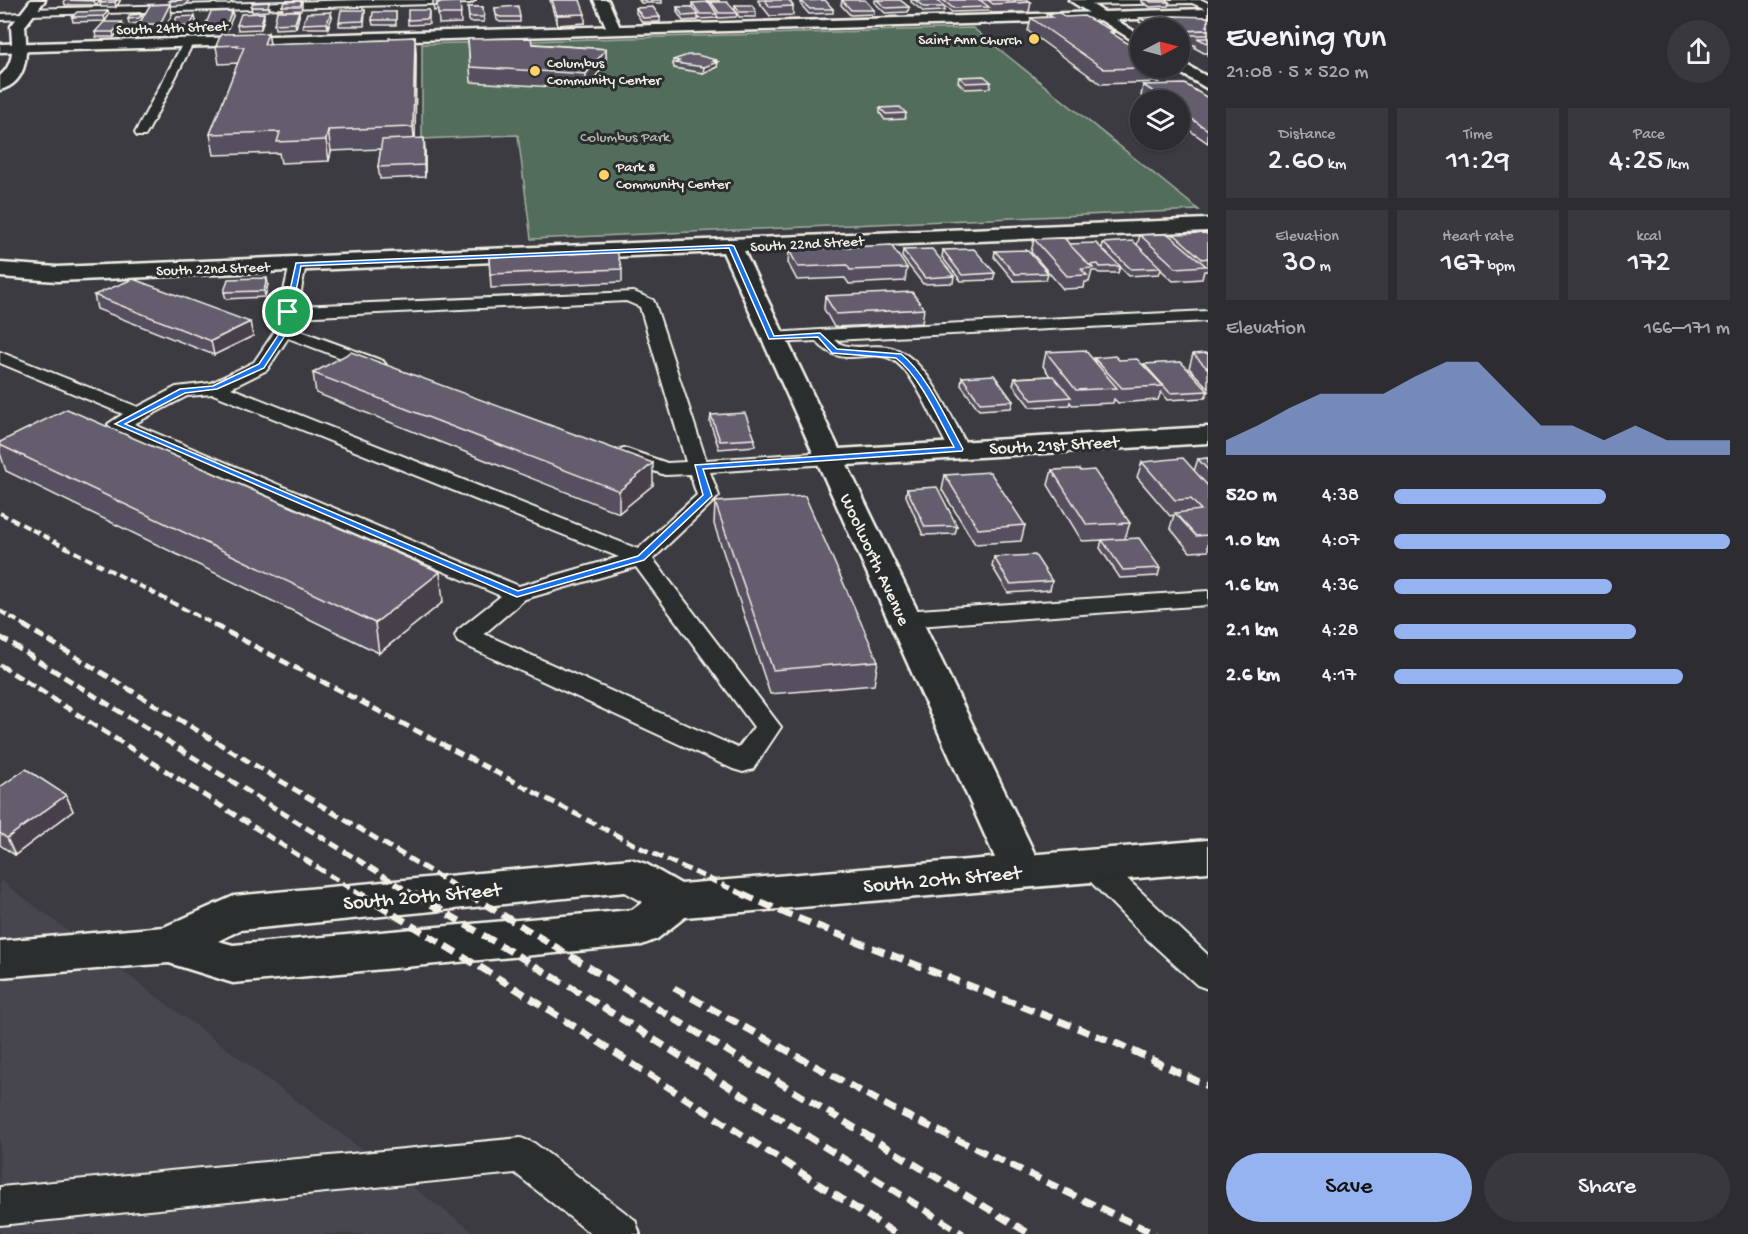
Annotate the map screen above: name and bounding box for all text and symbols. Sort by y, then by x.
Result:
street label: South 24th Street [116,18,230,40]
north arrow [1130,18,1190,78]
map controls [1130,18,1190,150]
text: Evening run [1226,20,1386,58]
button: share [1667,20,1730,83]
place label: Saint Ann Church [918,32,1022,50]
marker: Saint Ann Church [1027,32,1041,46]
place label: Columbus Community Center [547,55,663,90]
text: 21:08 · 5 × 520 m [1226,62,1369,85]
marker: Columbus Community Center [528,64,542,78]
button: layers [1130,90,1190,150]
text: Distance [1279,126,1335,145]
text: Time [1463,126,1493,145]
text: Pace [1633,126,1665,145]
park label: Columbus Park [580,129,671,147]
text: 2.60 [1268,145,1324,180]
text: 11:29 [1446,145,1510,180]
text: 4:25 [1609,145,1663,180]
text: km [1324,156,1346,175]
text: /km [1663,156,1689,175]
place label: Park & Community Center [615,159,732,194]
marker: Park & Community Center [597,168,611,182]
text: Elevation [1275,228,1339,247]
text: Heart rate [1442,228,1514,247]
text: kcal [1637,228,1661,247]
street label: South 22nd Street [750,233,866,257]
text: 30 [1283,247,1316,282]
text: 167 [1441,247,1484,282]
text: 172 [1628,247,1670,282]
text: m [1316,258,1331,277]
text: bpm [1484,258,1515,277]
street label: South 22nd Street [156,259,272,281]
pin [262,286,313,337]
icon: arrive [271,295,304,328]
text: Elevation [1226,318,1306,341]
text: 166–171 m [1644,318,1730,341]
street label: South 21st Street [989,433,1121,460]
text: 520 m [1226,485,1277,508]
text: 4:38 [1322,485,1359,508]
street label: Woolworth Avenue [834,491,914,630]
text: 1.0 km [1226,530,1280,553]
text: 4:07 [1322,530,1360,553]
text: 1.6 km [1226,575,1278,598]
text: 4:36 [1322,575,1358,598]
text: 2.1 km [1226,620,1278,643]
text: 4:28 [1322,620,1359,643]
text: 2.6 km [1226,665,1280,688]
text: 4:17 [1322,665,1356,688]
street label: South 20th Street [862,862,1025,901]
street label: South 20th Street [342,879,505,918]
button: Save [1226,1153,1472,1222]
button: Share [1484,1153,1730,1222]

